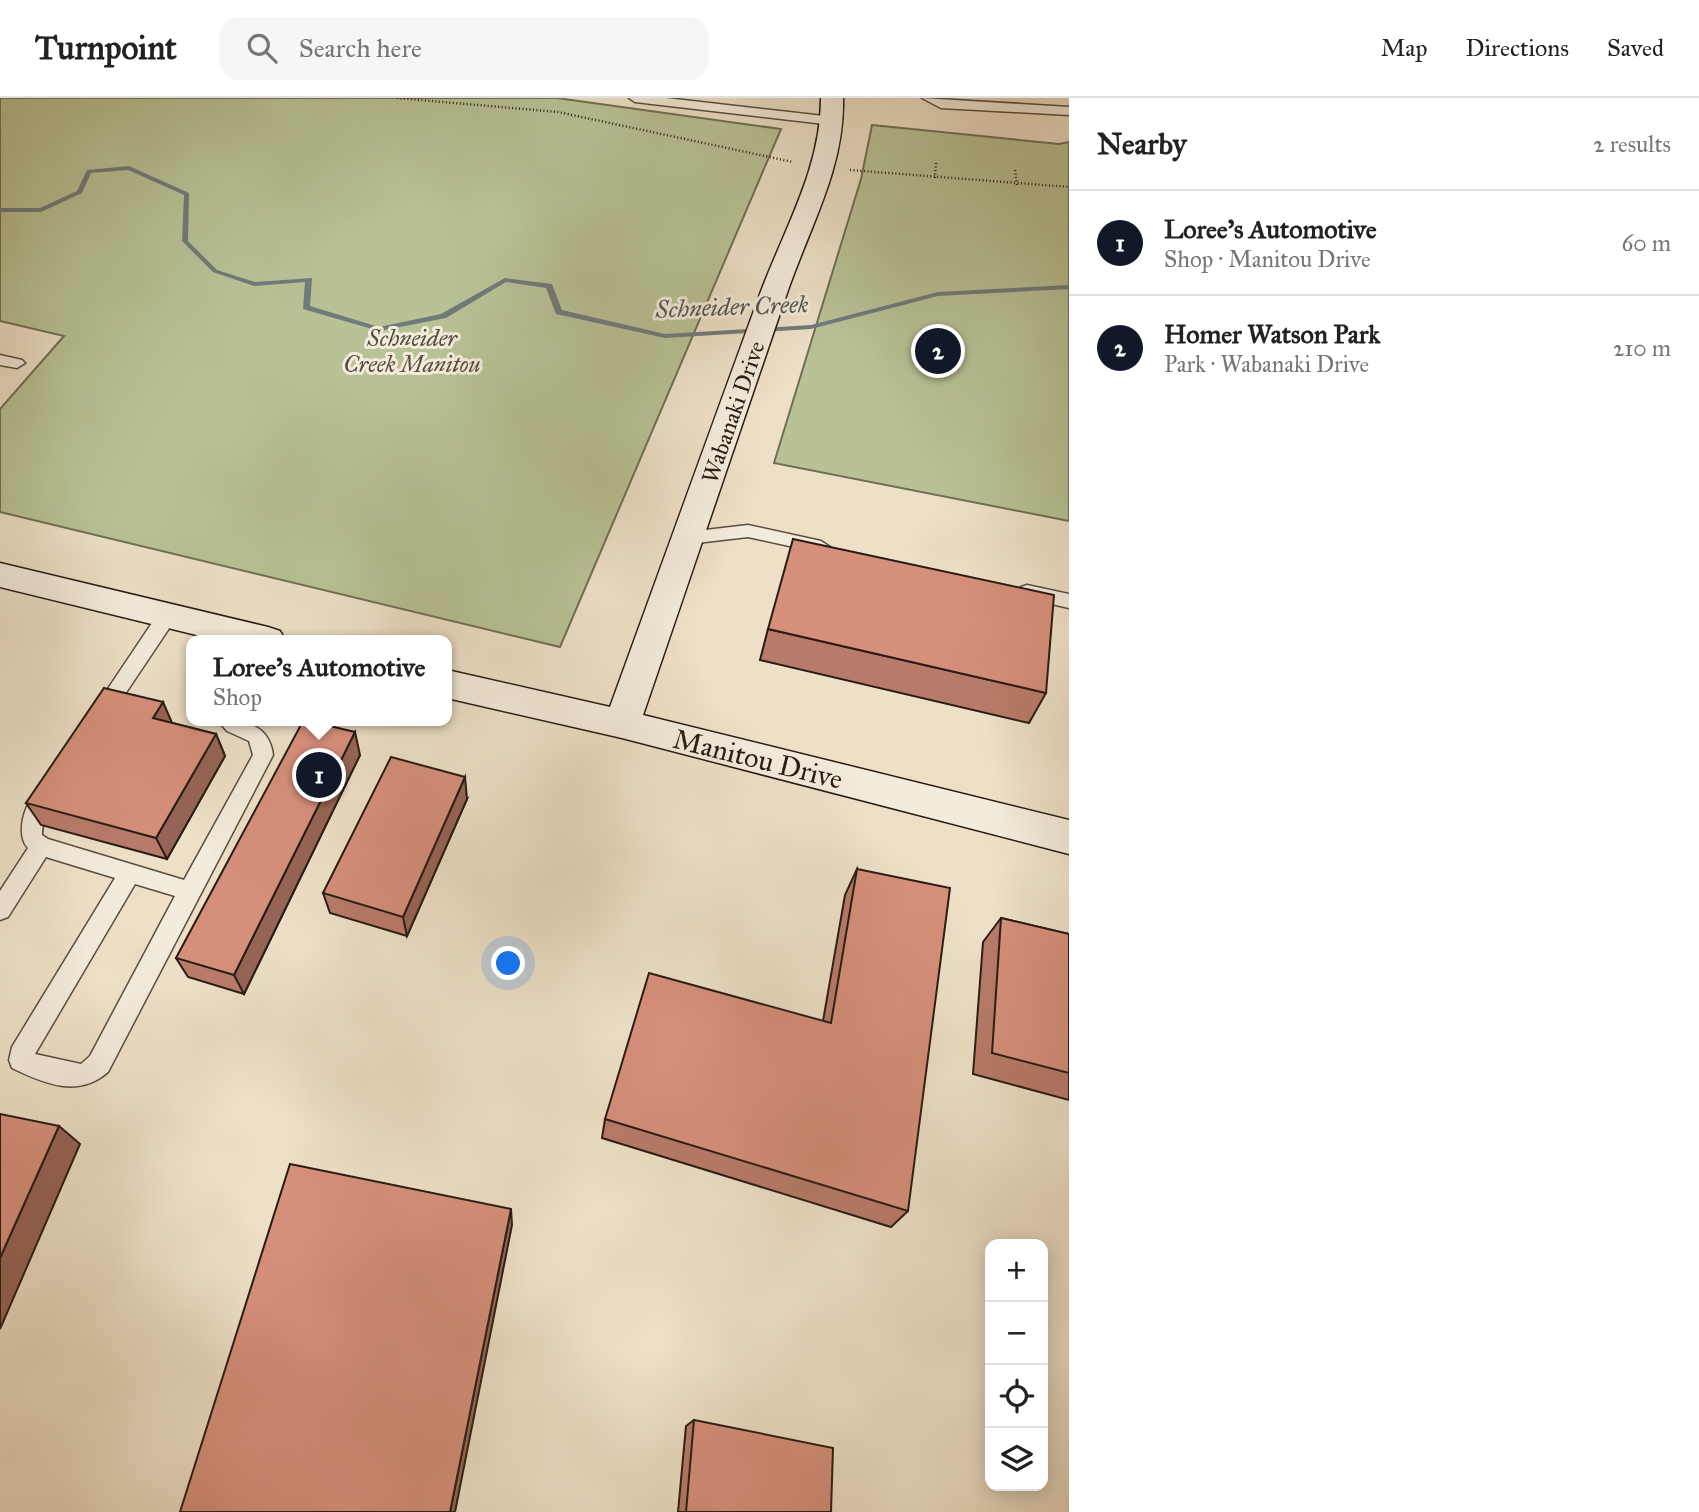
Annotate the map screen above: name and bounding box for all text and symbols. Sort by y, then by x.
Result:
search box [219,17,709,80]
text: Turnpoint [35,28,177,68]
icon: search [243,29,281,67]
text: Search here [299,32,422,64]
text: Map [1381,33,1428,63]
text: Directions [1466,33,1569,63]
text: Saved [1607,33,1664,63]
text: Nearby [1097,126,1187,162]
text: 2 results [1593,130,1671,158]
text: Loree's Automotive [1164,213,1377,245]
text: 1 [1115,229,1125,257]
text: 60 m [1622,229,1671,257]
text: Shop · Manitou Drive [1164,245,1371,273]
water label: Schneider Creek [654,289,809,325]
text: Homer Watson Park [1164,318,1380,350]
park label: Schneider Creek Manitou [343,324,481,378]
pin: 2 [915,325,961,377]
text: 2 [1114,334,1126,362]
text: 210 m [1613,334,1671,362]
street label: Wabanaki Drive [696,337,770,487]
text: Park · Wabanaki Drive [1164,350,1369,378]
popup [186,635,452,726]
text: Loree's Automotive [213,651,425,683]
text: Shop [213,683,262,711]
street label: Manitou Drive [670,721,846,797]
pin: 1 [296,749,342,801]
your location [491,946,525,980]
map controls [985,1239,1048,1491]
button: + [985,1239,1048,1302]
button: − [985,1302,1048,1365]
button: locate [985,1365,1048,1428]
button: layers [985,1428,1048,1491]

